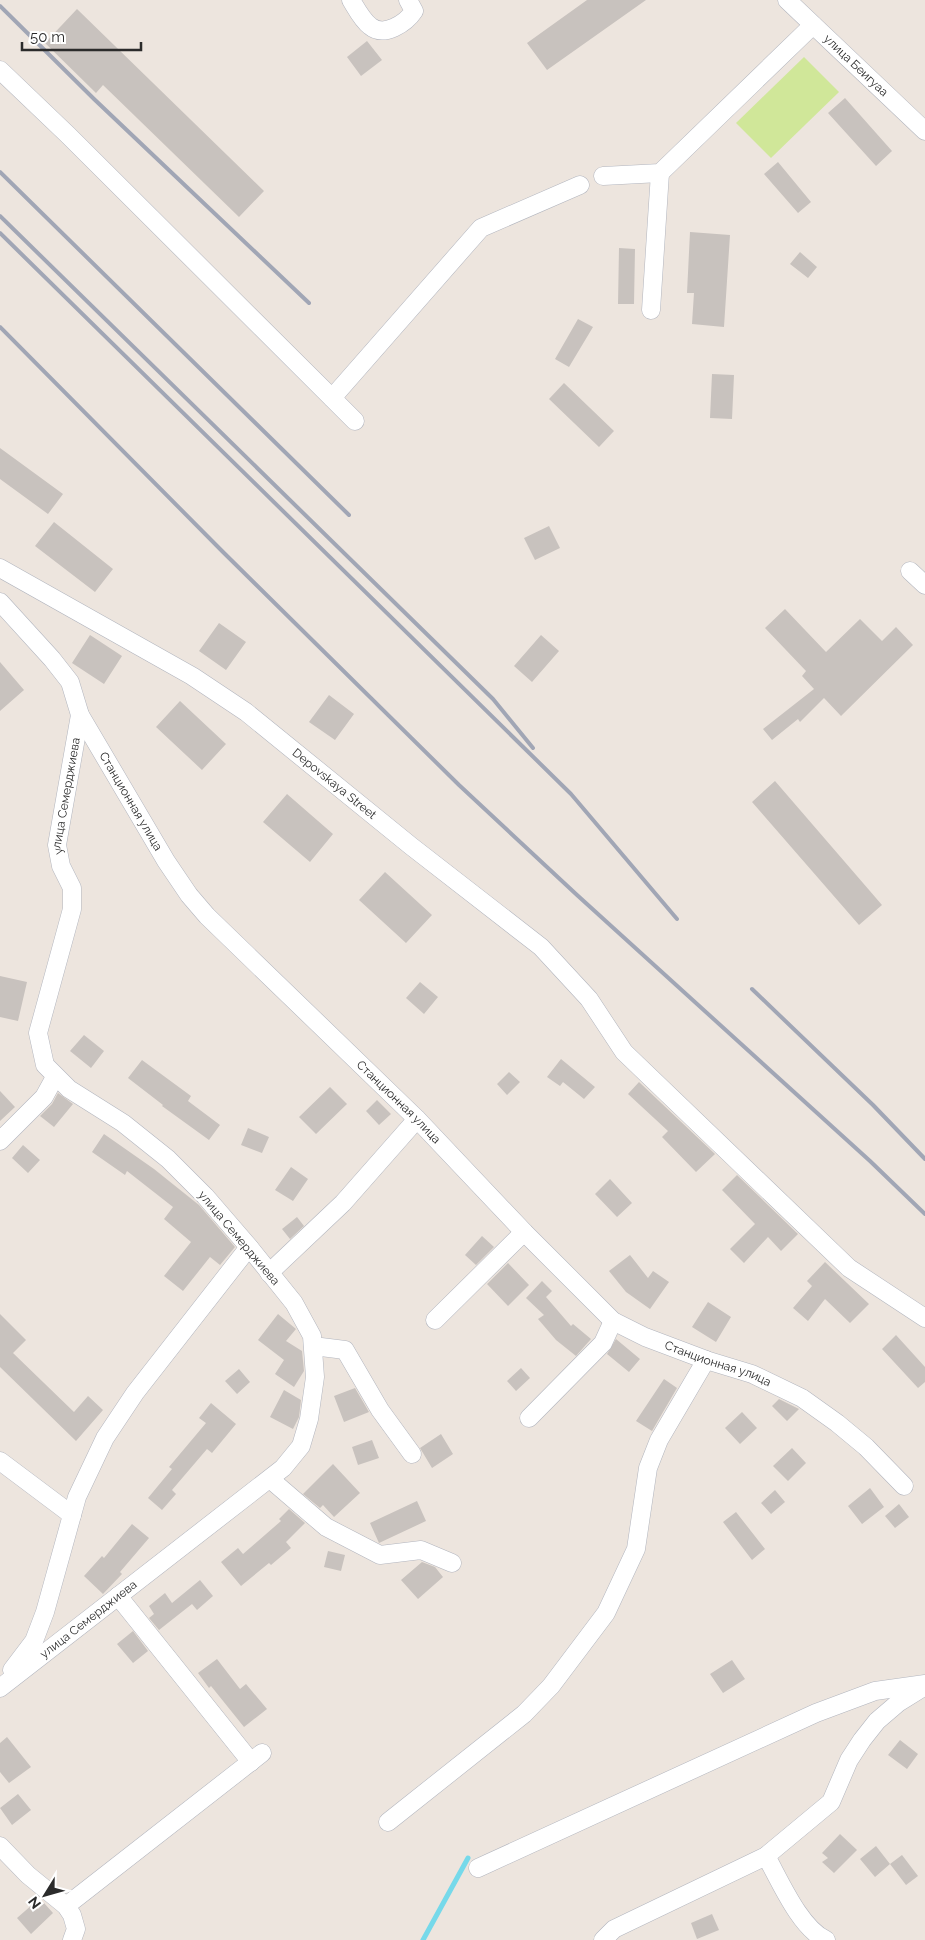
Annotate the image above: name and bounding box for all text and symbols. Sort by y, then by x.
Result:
scale bar [22,20,141,52]
text: 50 m [30,28,65,46]
street label: улица Беигуаа [821,32,891,99]
street label: улица Семерджиева [50,736,83,856]
street label: Depovskaya Street [290,746,379,822]
street label: Станционная улица [96,749,165,853]
street label: Станционная улица [354,1058,443,1146]
street label: улица Семерджиева [195,1188,283,1288]
street label: Станционная улица [663,1338,774,1389]
street label: улица Семерджиева [37,1577,140,1661]
north arrow [20,1870,70,1920]
text: N [25,1894,44,1912]

